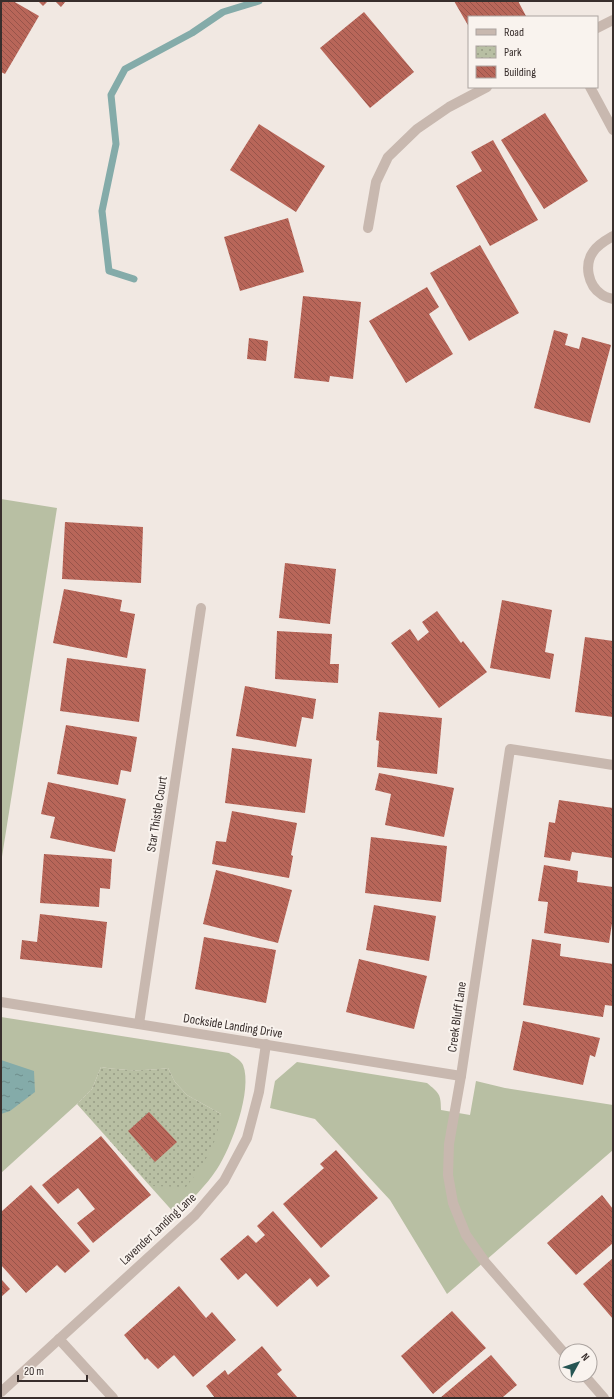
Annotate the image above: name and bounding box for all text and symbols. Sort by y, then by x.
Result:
legend [468,16,598,88]
text: Road [504,25,524,40]
text: Park [504,45,522,60]
text: Building [504,65,536,80]
street label: Star Thistle Court [143,775,171,853]
street label: Creek Bluff Lane [444,981,470,1053]
street label: Dockside Landing Drive [182,1010,284,1042]
street label: Lavender Landing Lane [117,1190,199,1268]
north arrow [558,1343,598,1383]
text: N [578,1350,592,1363]
scale bar [18,1357,87,1383]
text: 20 m [24,1364,44,1379]

